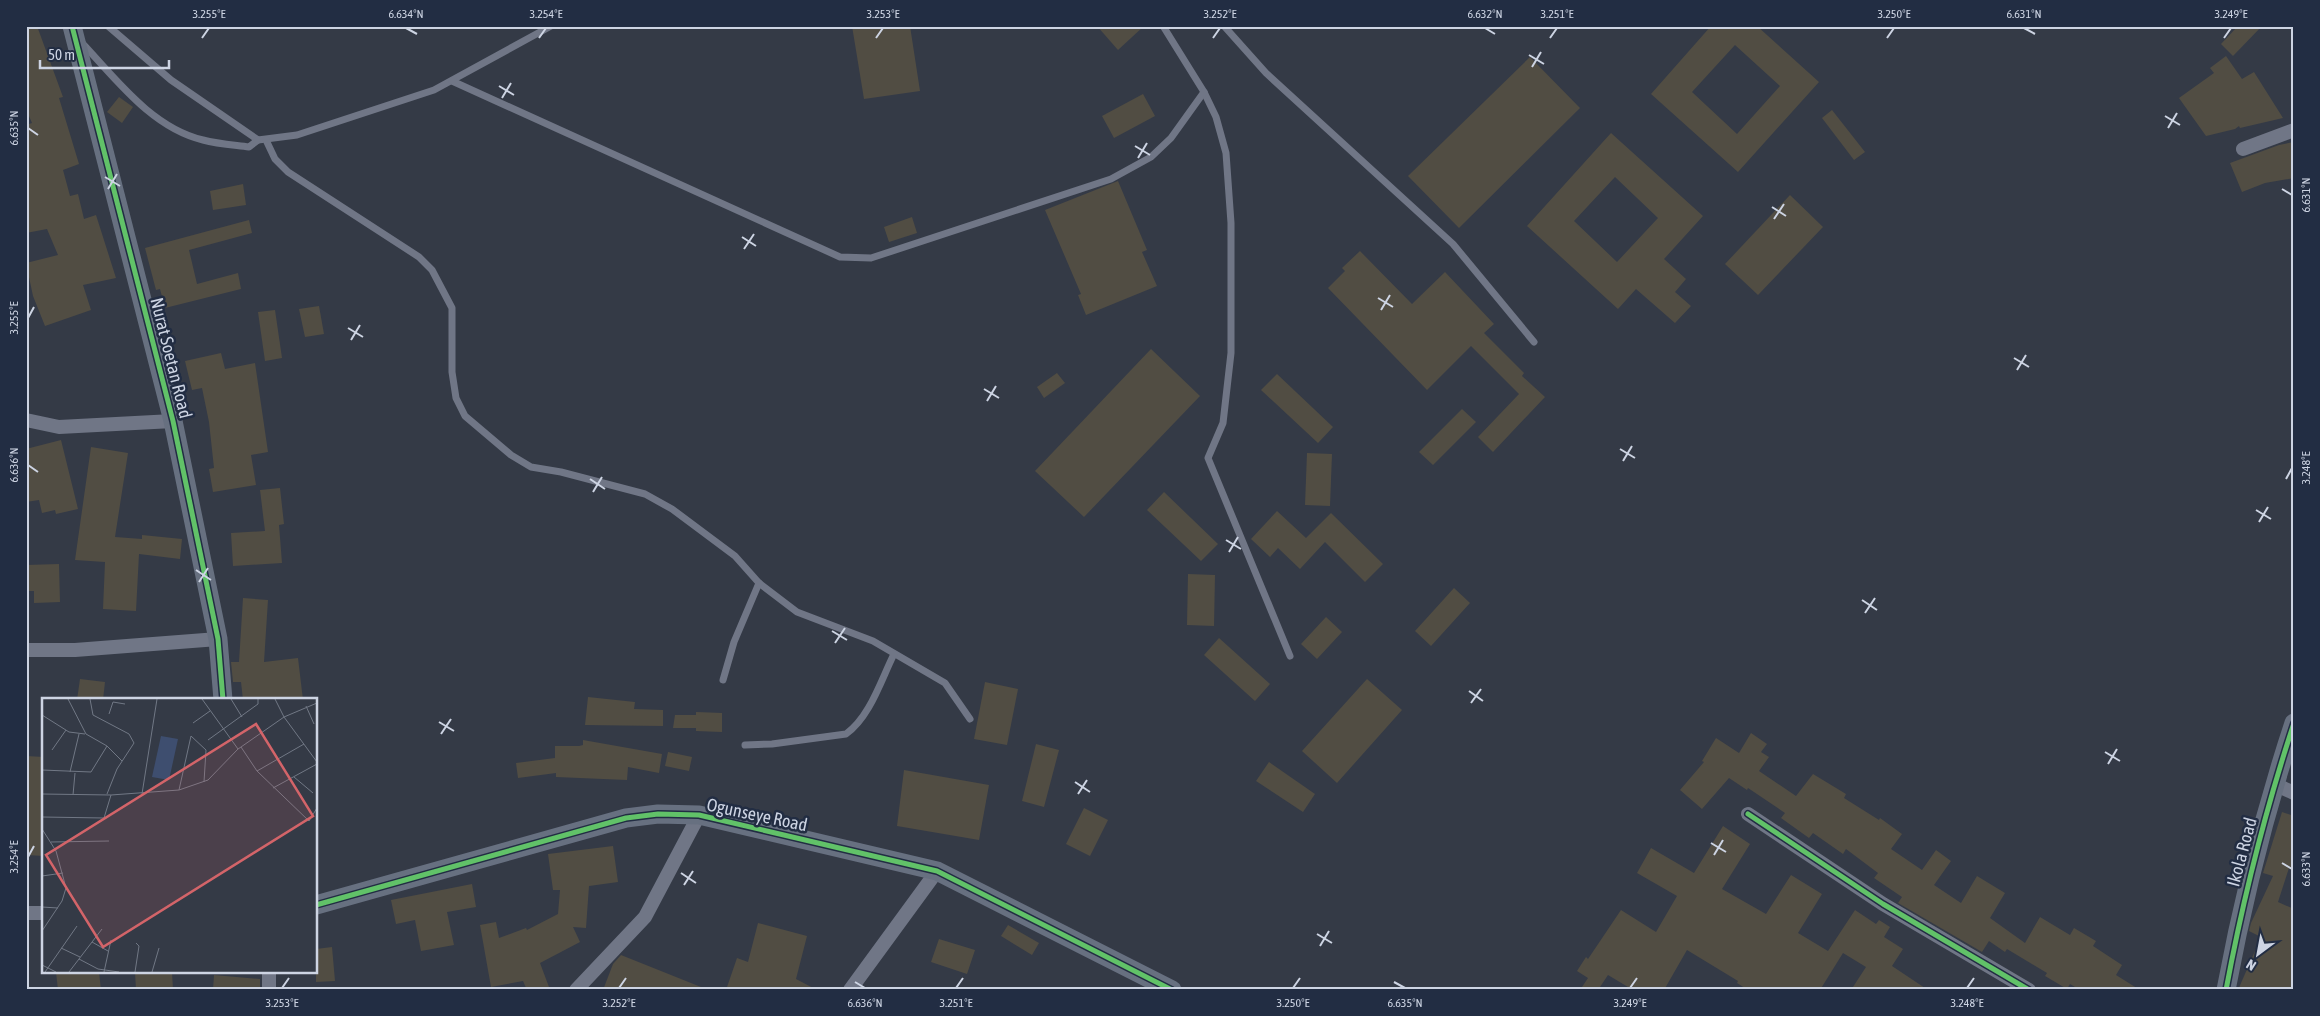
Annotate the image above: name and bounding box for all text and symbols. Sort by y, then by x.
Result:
text: 3.255°E [192,7,226,21]
text: 6.634°N [388,7,424,21]
text: 3.254°E [529,7,563,21]
text: 3.253°E [866,7,900,21]
text: 3.252°E [1203,7,1237,21]
text: 6.632°N [1467,7,1503,21]
text: 3.251°E [1540,7,1574,21]
text: 3.250°E [1877,7,1911,21]
text: 6.631°N [2006,7,2042,21]
text: 3.249°E [2214,7,2248,21]
scale bar [40,38,169,70]
text: 50 m [48,46,75,63]
text: 6.635°N [7,110,21,146]
text: 6.631°N [2299,177,2313,213]
street label: Nurat Soetan Road [146,295,197,420]
text: 3.255°E [7,301,21,335]
text: 6.636°N [7,447,21,483]
text: 3.248°E [2299,451,2313,485]
inset map [42,698,318,974]
street label: Ogunseye Road [705,794,809,835]
street label: Ikola Road [2222,815,2261,889]
text: 3.254°E [7,840,21,874]
text: 6.633°N [2299,851,2313,887]
north arrow [2232,928,2282,978]
text: N [2243,956,2259,974]
text: 3.253°E [265,996,299,1010]
text: 3.252°E [602,996,636,1010]
text: 6.636°N [847,996,883,1010]
text: 3.251°E [939,996,973,1010]
text: 3.250°E [1276,996,1310,1010]
text: 6.635°N [1387,996,1423,1010]
text: 3.249°E [1613,996,1647,1010]
text: 3.248°E [1950,996,1984,1010]

